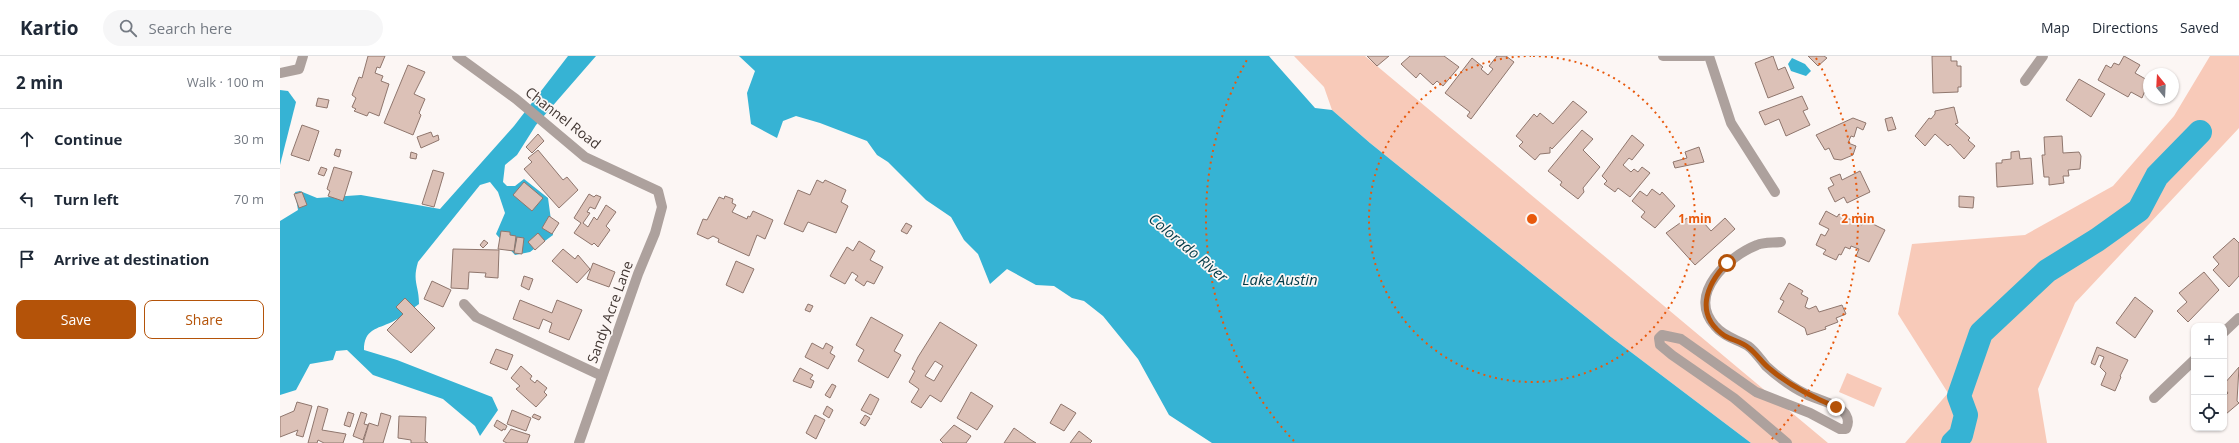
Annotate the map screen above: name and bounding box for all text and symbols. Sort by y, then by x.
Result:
search box [103,10,383,46]
text: Kartio [20,15,79,41]
icon: search [117,17,139,39]
text: Search here [149,18,232,38]
text: Map [2041,18,2070,37]
text: Directions [2092,18,2158,37]
text: Saved [2180,18,2219,37]
north arrow [2143,68,2179,104]
text: 2 min [16,71,63,94]
text: Walk · 100 m [187,73,264,91]
street label: Channel Road [522,82,605,153]
icon: ahead [16,128,38,150]
text: Continue [54,129,122,149]
text: 30 m [234,130,264,148]
icon: left [16,188,38,210]
text: Turn left [54,189,119,209]
text: 70 m [234,190,264,208]
water label: Colorado River [1145,208,1233,287]
text: 1 min [1678,210,1712,227]
text: 2 min [1841,210,1875,227]
centre of rings [1525,212,1539,226]
icon: arrive [16,248,38,270]
text: Arrive at destination [54,249,209,269]
route start [1718,254,1736,272]
street label: Sandy Acre Lane [582,258,637,366]
water label: Lake Austin [1242,269,1318,289]
button: Save [16,300,136,339]
button: Share [144,300,264,339]
map controls [2191,323,2227,431]
button: + [2191,323,2227,359]
button: − [2191,359,2227,395]
button: locate [2191,395,2227,431]
route end [1827,398,1845,416]

